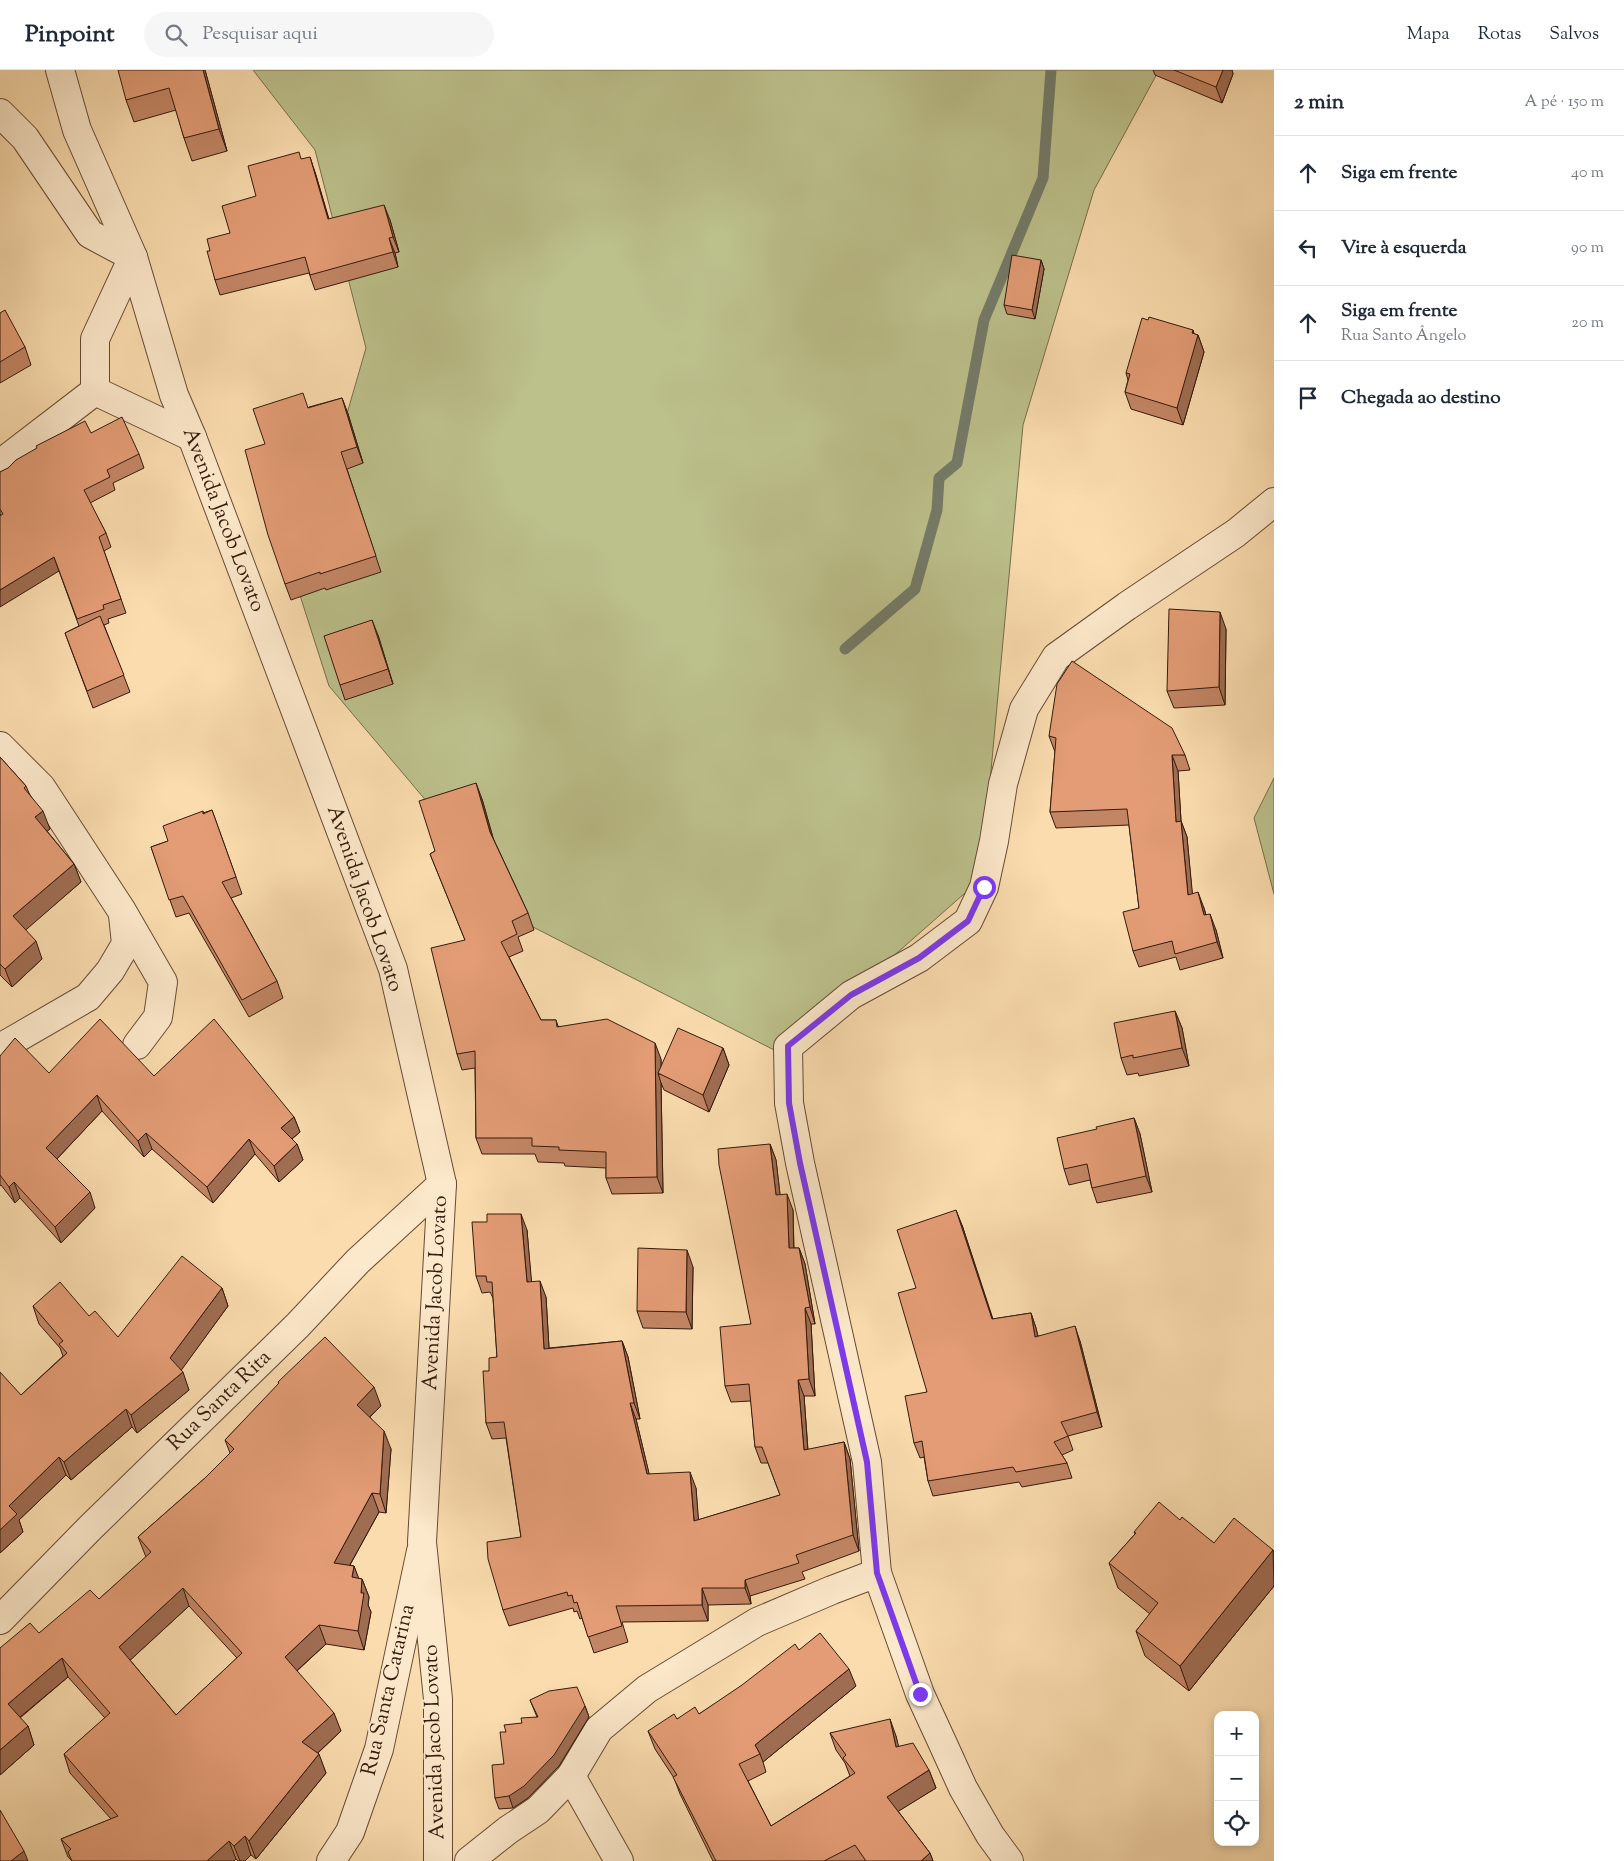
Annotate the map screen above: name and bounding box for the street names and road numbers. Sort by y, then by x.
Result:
street label: Avenida Jacob Lovato [174,423,272,617]
street label: Avenida Jacob Lovato [318,802,410,996]
street label: Avenida Jacob Lovato [416,1195,456,1391]
street label: Rua Santa Rita [161,1343,279,1458]
street label: Rua Santa Catarina [355,1601,423,1779]
street label: Avenida Jacob Lovato [417,1644,453,1840]

